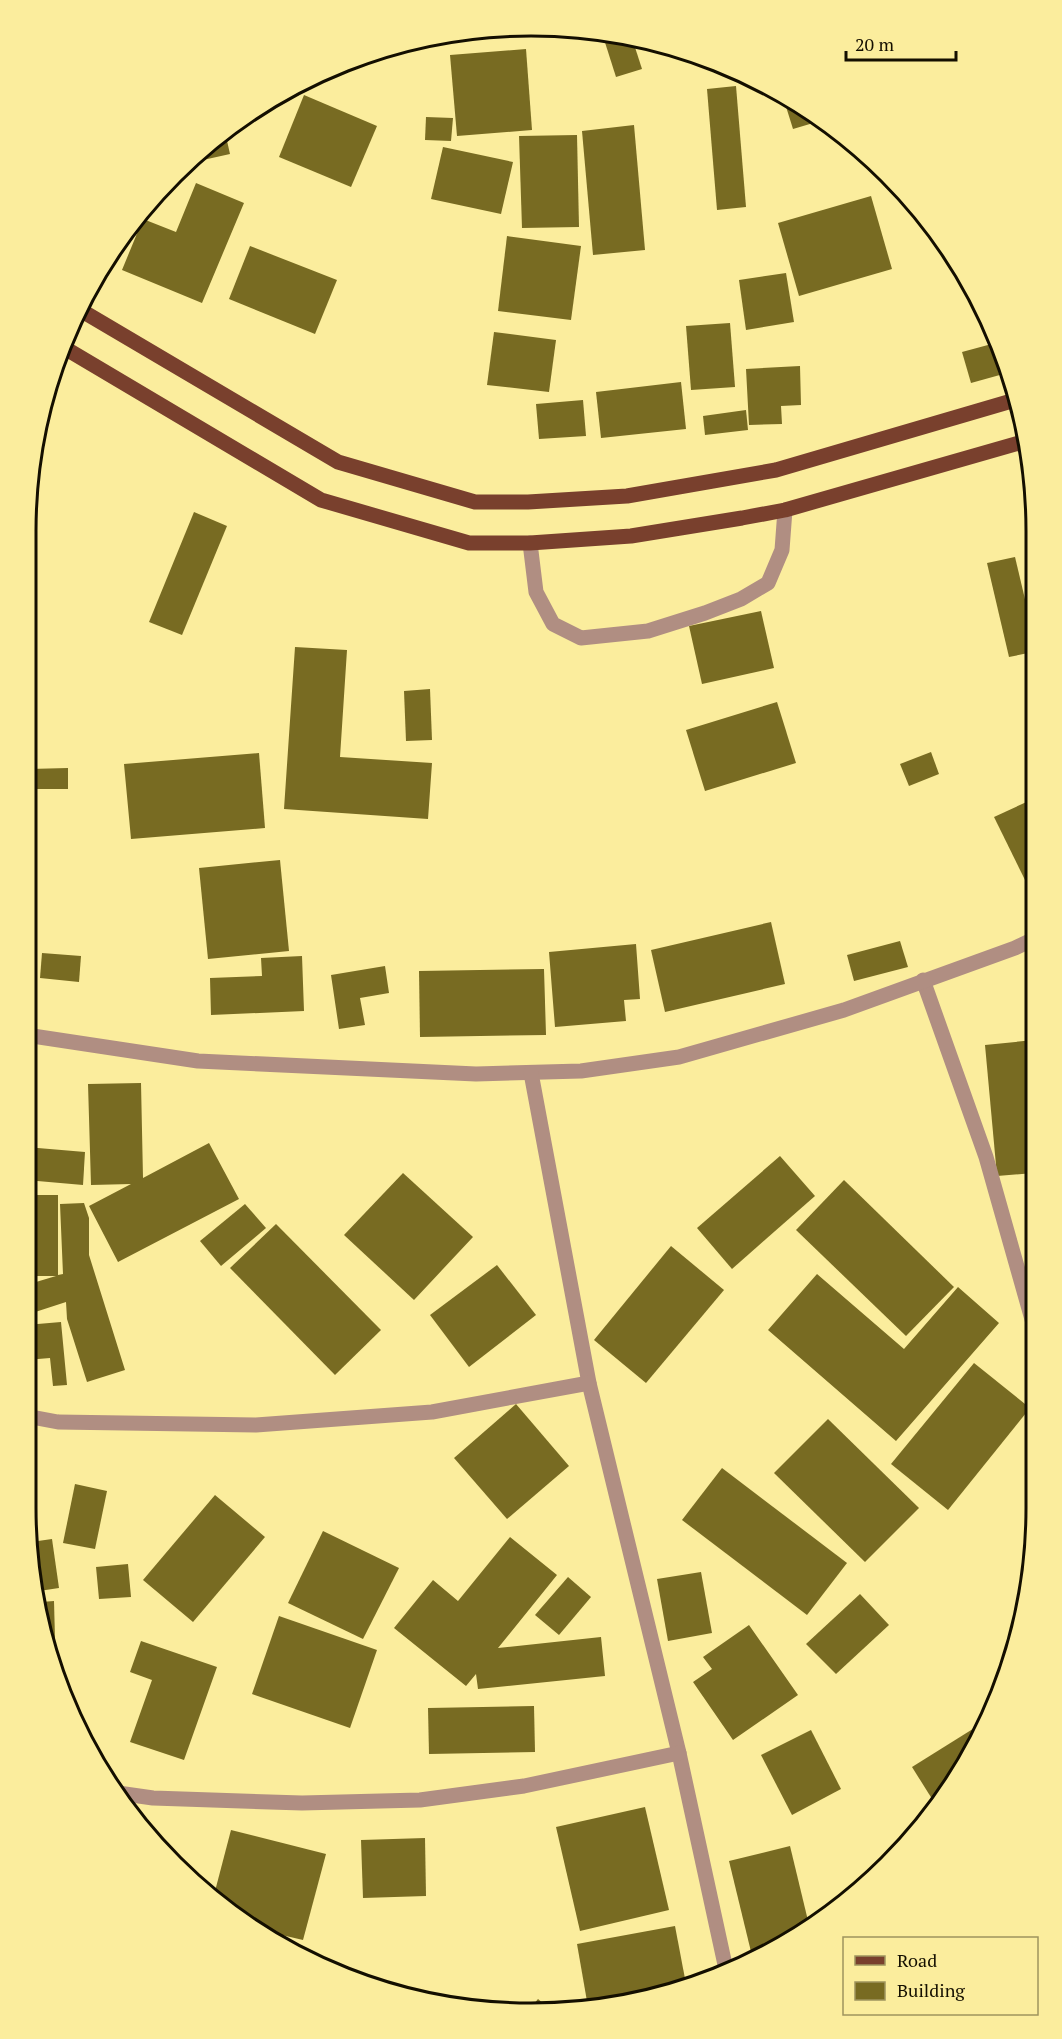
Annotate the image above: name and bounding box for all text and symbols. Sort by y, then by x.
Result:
scale bar [846,24,956,62]
text: 20 m [855,32,895,56]
legend [843,1937,1038,2015]
text: Road [897,1948,937,1972]
text: Building [897,1978,965,2002]

